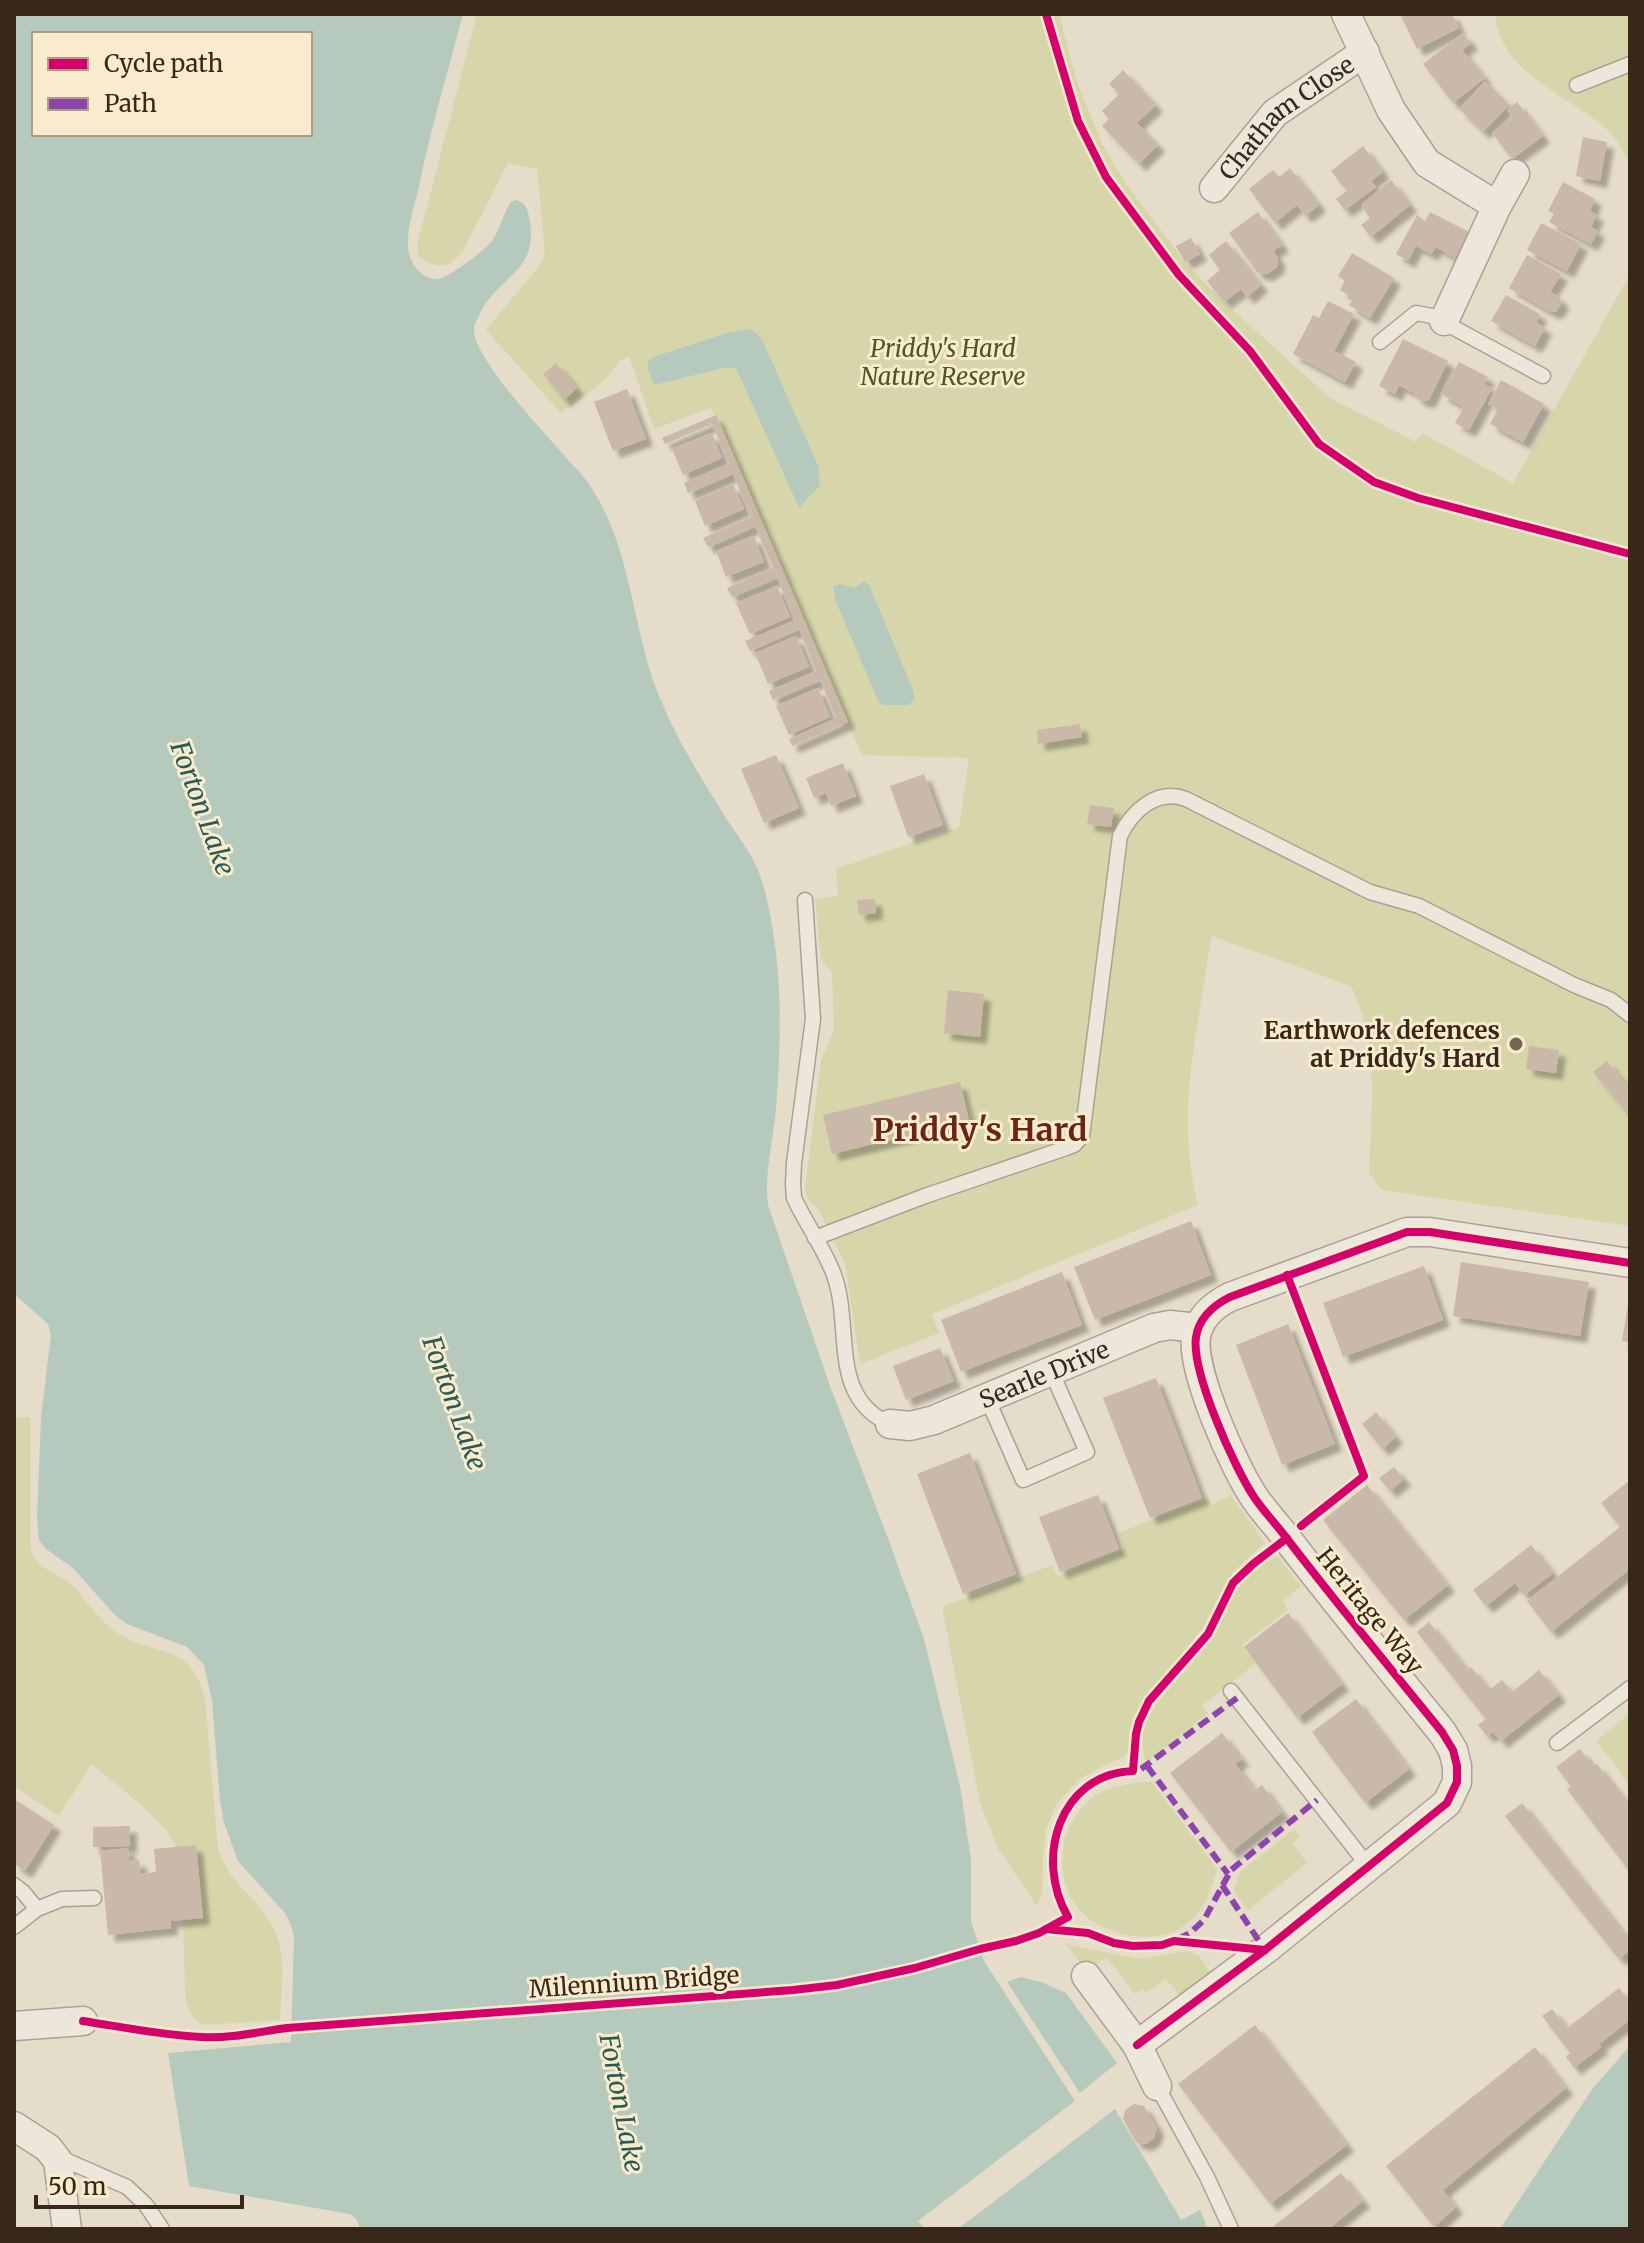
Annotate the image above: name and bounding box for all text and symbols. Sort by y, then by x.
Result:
legend [32,32,312,136]
text: Cycle path [104,48,223,79]
street label: Chatham Close [1212,49,1360,186]
text: Path [104,88,157,119]
park label: Priddy's Hard Nature Reserve [861,333,1025,392]
water label: Forton Lake [163,735,243,880]
place label: Earthwork defences at Priddy's Hard [1263,1015,1500,1074]
marker: Earthwork defences at Priddy's Hard [1507,1035,1525,1053]
district label: Priddy's Hard [873,1110,1087,1150]
water label: Forton Lake [415,1330,495,1475]
street label: Searle Drive [974,1333,1114,1415]
street label: Heritage Way [1310,1541,1430,1681]
street label: Milennium Bridge [528,1959,740,2005]
water label: Forton Lake [592,2030,652,2175]
scale bar [36,2159,242,2209]
text: 50 m [48,2171,107,2202]

